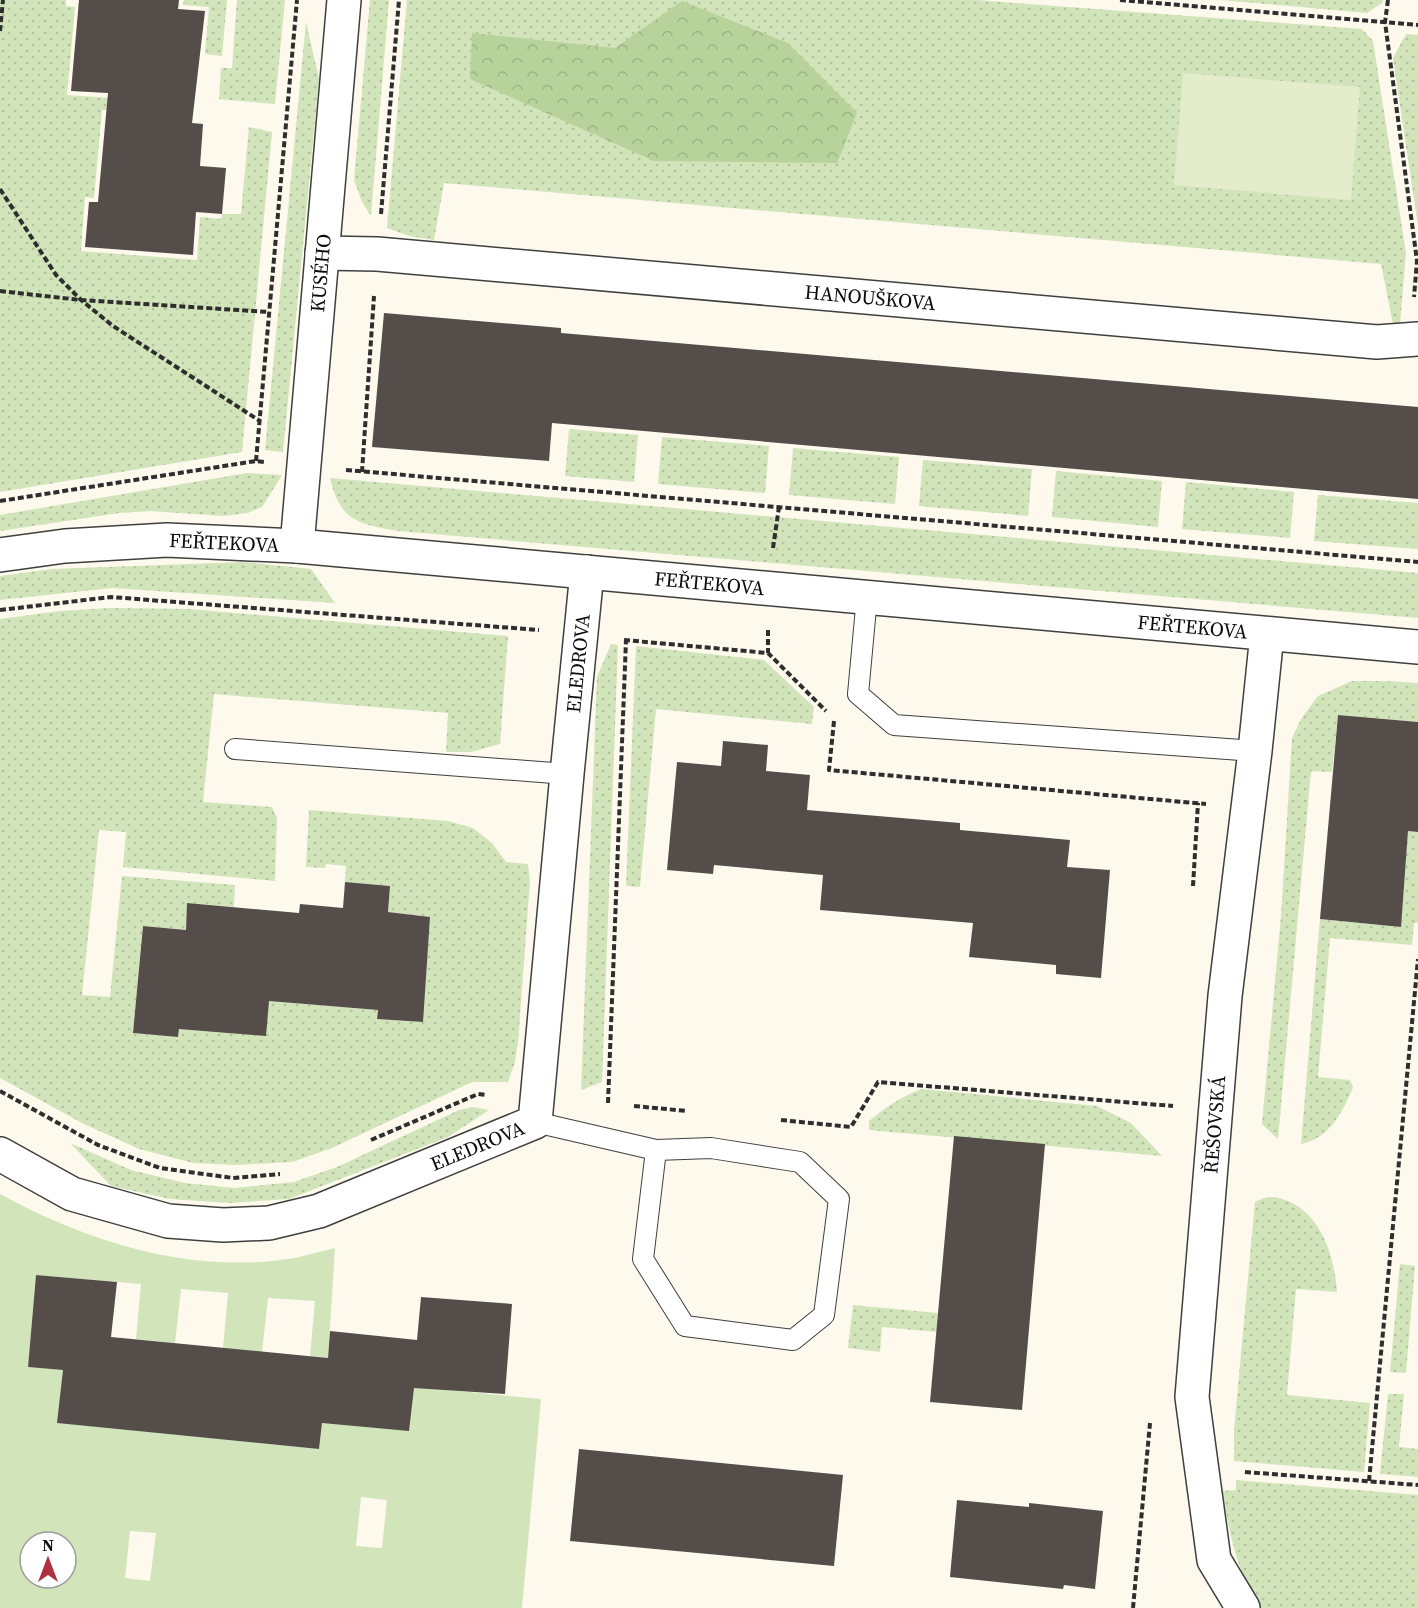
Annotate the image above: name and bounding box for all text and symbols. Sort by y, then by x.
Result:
street label: KUSÉHO [303,233,338,313]
street label: HANOUŠKOVA [803,278,938,317]
street label: FEŘTEKOVA [168,526,281,559]
street label: FEŘTEKOVA [653,564,766,602]
street label: FEŘTEKOVA [1136,608,1249,646]
street label: ELEDROVA [559,612,597,714]
street label: ŘEŠOVSKÁ [1196,1073,1232,1175]
street label: ELEDROVA [426,1114,529,1178]
north arrow [18,1530,78,1590]
text: N [42,1534,54,1556]

